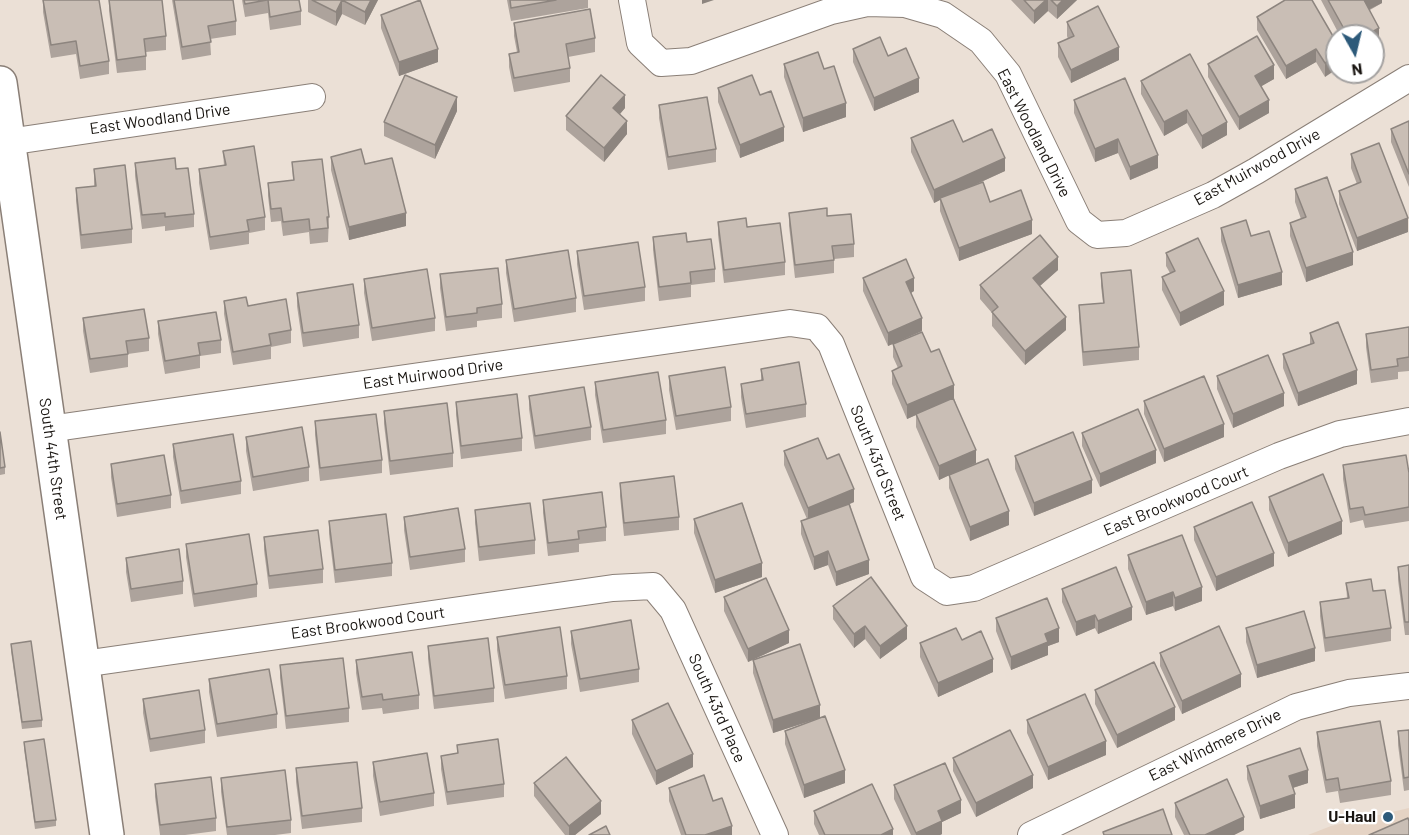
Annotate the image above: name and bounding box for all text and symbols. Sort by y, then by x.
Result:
north arrow [1325,24,1385,84]
text: N [1351,60,1364,80]
street label: East Woodland Drive [993,65,1075,201]
street label: East Woodland Drive [88,100,232,138]
street label: East Muirwood Drive [1191,124,1323,210]
street label: East Muirwood Drive [362,355,504,393]
street label: South 44th Street [35,397,71,521]
street label: South 43rd Street [846,403,910,523]
street label: East Brookwood Court [1101,462,1251,540]
street label: East Brookwood Court [290,603,446,643]
street label: South 43rd Place [684,651,750,765]
street label: East Windmere Drive [1146,705,1284,785]
place label: U-Haul [1328,807,1376,827]
marker: U-Haul [1381,810,1395,824]

